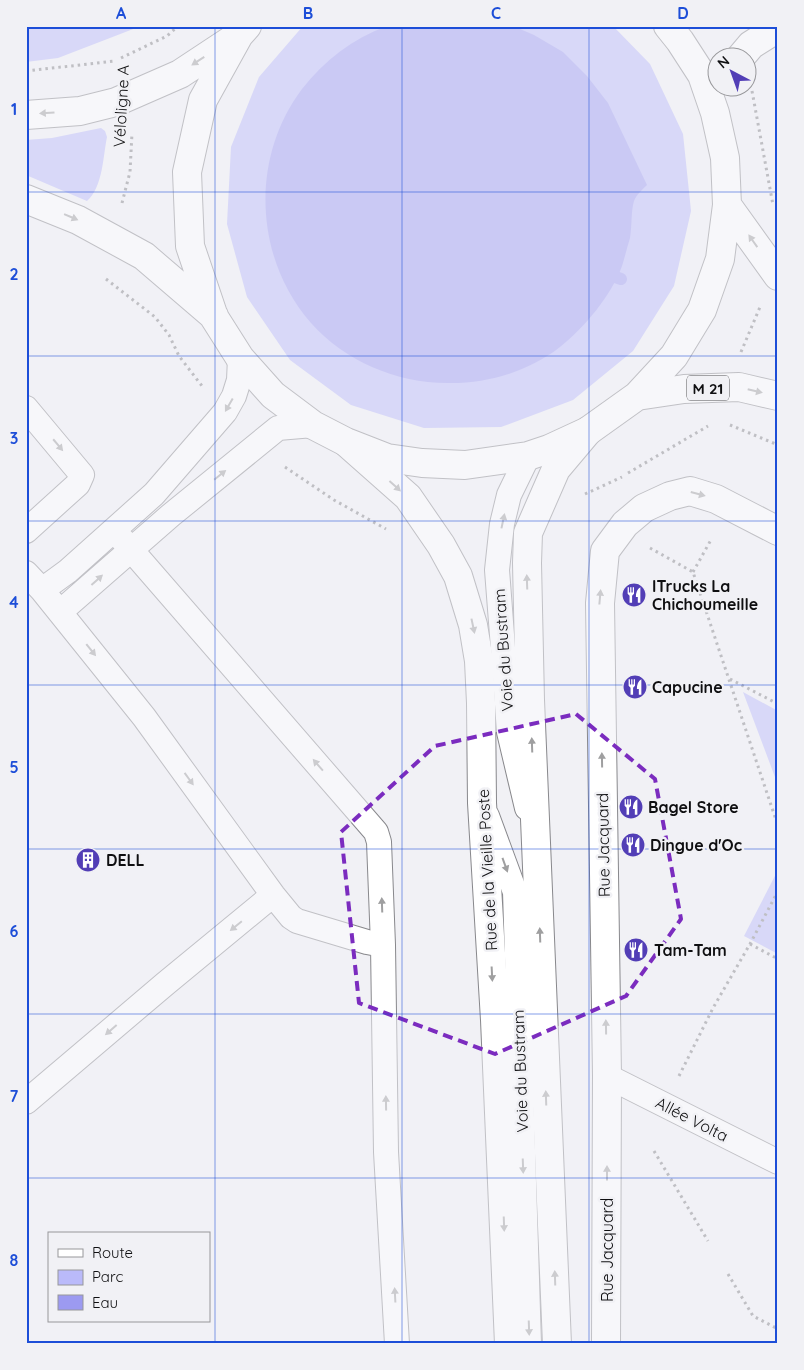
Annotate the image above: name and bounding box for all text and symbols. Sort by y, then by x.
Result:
text: A [116,3,127,23]
text: B [303,3,313,23]
text: C [491,3,501,23]
text: D [677,3,689,23]
north arrow [706,48,756,98]
text: N [714,52,733,72]
one-way arrow [192,57,205,66]
street label: Véloligne A [109,64,133,148]
text: 1 [11,99,17,119]
one-way arrow [38,110,54,118]
one-way arrow [64,214,78,222]
one-way arrow [747,235,758,248]
text: 2 [9,264,19,284]
road number: M 21 [687,376,729,400]
one-way arrow [748,387,763,395]
one-way arrow [224,398,233,411]
text: 3 [10,428,18,448]
one-way arrow [52,438,63,451]
one-way arrow [214,469,227,480]
one-way arrow [389,480,401,492]
one-way arrow [690,490,705,498]
one-way arrow [499,513,507,529]
one-way arrow [90,574,102,586]
one-way arrow [523,574,531,590]
place label: ITrucks La Chichoumeille [652,576,758,614]
restaurant icon: ITrucks La Chichoumeille [621,582,647,608]
street label: Voie du Bustram [489,588,517,712]
one-way arrow [597,589,605,605]
text: 4 [9,592,19,612]
one-way arrow [469,618,477,633]
one-way arrow [85,643,96,656]
restaurant icon: Capucine [622,674,648,700]
place label: Capucine [652,677,723,697]
one-way arrow [528,736,536,752]
one-way arrow [598,752,606,768]
text: 5 [9,757,19,777]
one-way arrow [313,759,324,772]
one-way arrow [184,772,194,786]
street label: Rue de la Vieille Poste [473,789,501,951]
street label: Rue Jacquard [592,793,614,897]
restaurant icon: Bagel Store [618,794,644,820]
place label: Bagel Store [648,797,739,817]
restaurant icon: Dingue d'Oc [620,832,646,858]
place label: Dingue d'Oc [650,835,742,855]
building icon: DELL [75,847,101,873]
place label: DELL [106,850,145,870]
one-way arrow [502,858,509,873]
one-way arrow [377,897,385,913]
text: 6 [10,921,19,941]
one-way arrow [229,921,242,932]
one-way arrow [536,927,544,943]
restaurant icon: Tam-Tam [623,937,649,963]
place label: Tam-Tam [654,940,727,960]
one-way arrow [489,966,497,982]
street label: Voie du Bustram [508,1009,532,1133]
one-way arrow [602,1019,610,1035]
one-way arrow [104,1025,117,1036]
text: 7 [10,1086,19,1106]
one-way arrow [542,1089,550,1105]
street label: Allée Volta [652,1092,732,1146]
one-way arrow [381,1095,389,1111]
one-way arrow [520,1158,528,1174]
one-way arrow [603,1164,611,1180]
street label: Rue Jacquard [597,1198,617,1302]
one-way arrow [500,1216,508,1232]
legend [48,1232,210,1322]
text: Route [92,1243,133,1262]
text: 8 [10,1250,19,1270]
text: Parc [92,1267,123,1286]
one-way arrow [550,1269,558,1285]
one-way arrow [390,1287,398,1303]
text: Eau [92,1293,118,1312]
one-way arrow [525,1321,533,1337]

